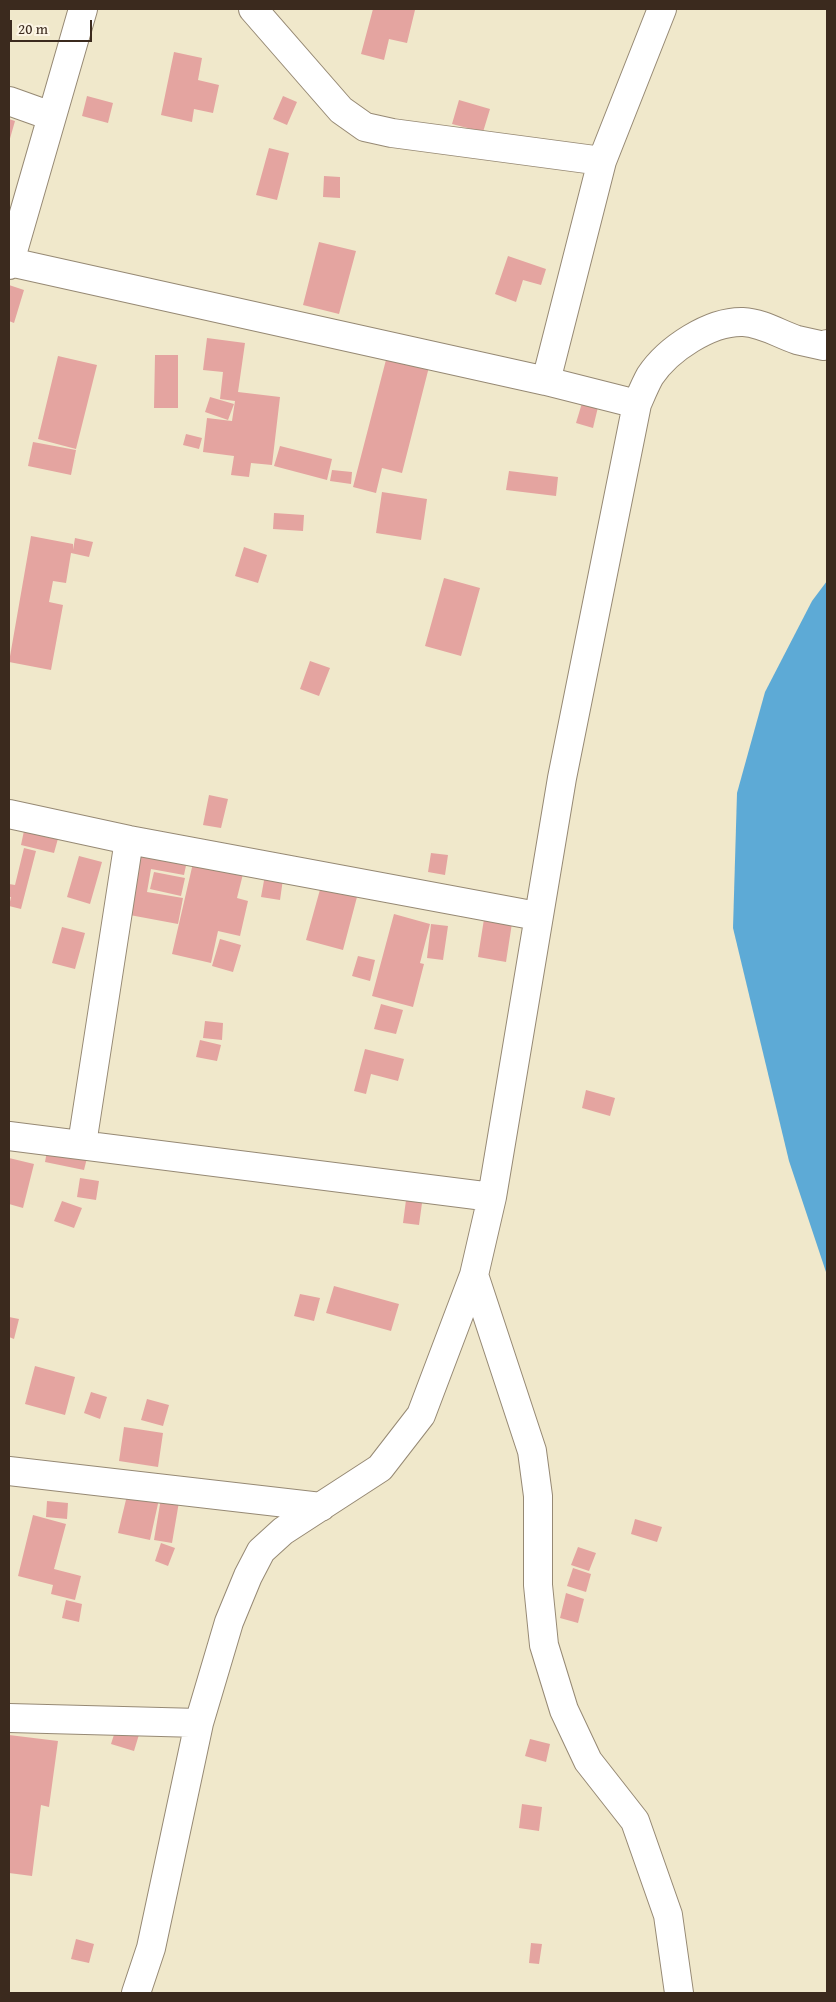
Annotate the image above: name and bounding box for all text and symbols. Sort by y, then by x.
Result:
scale bar [12,10,95,42]
text: 20 m [18,18,48,39]

